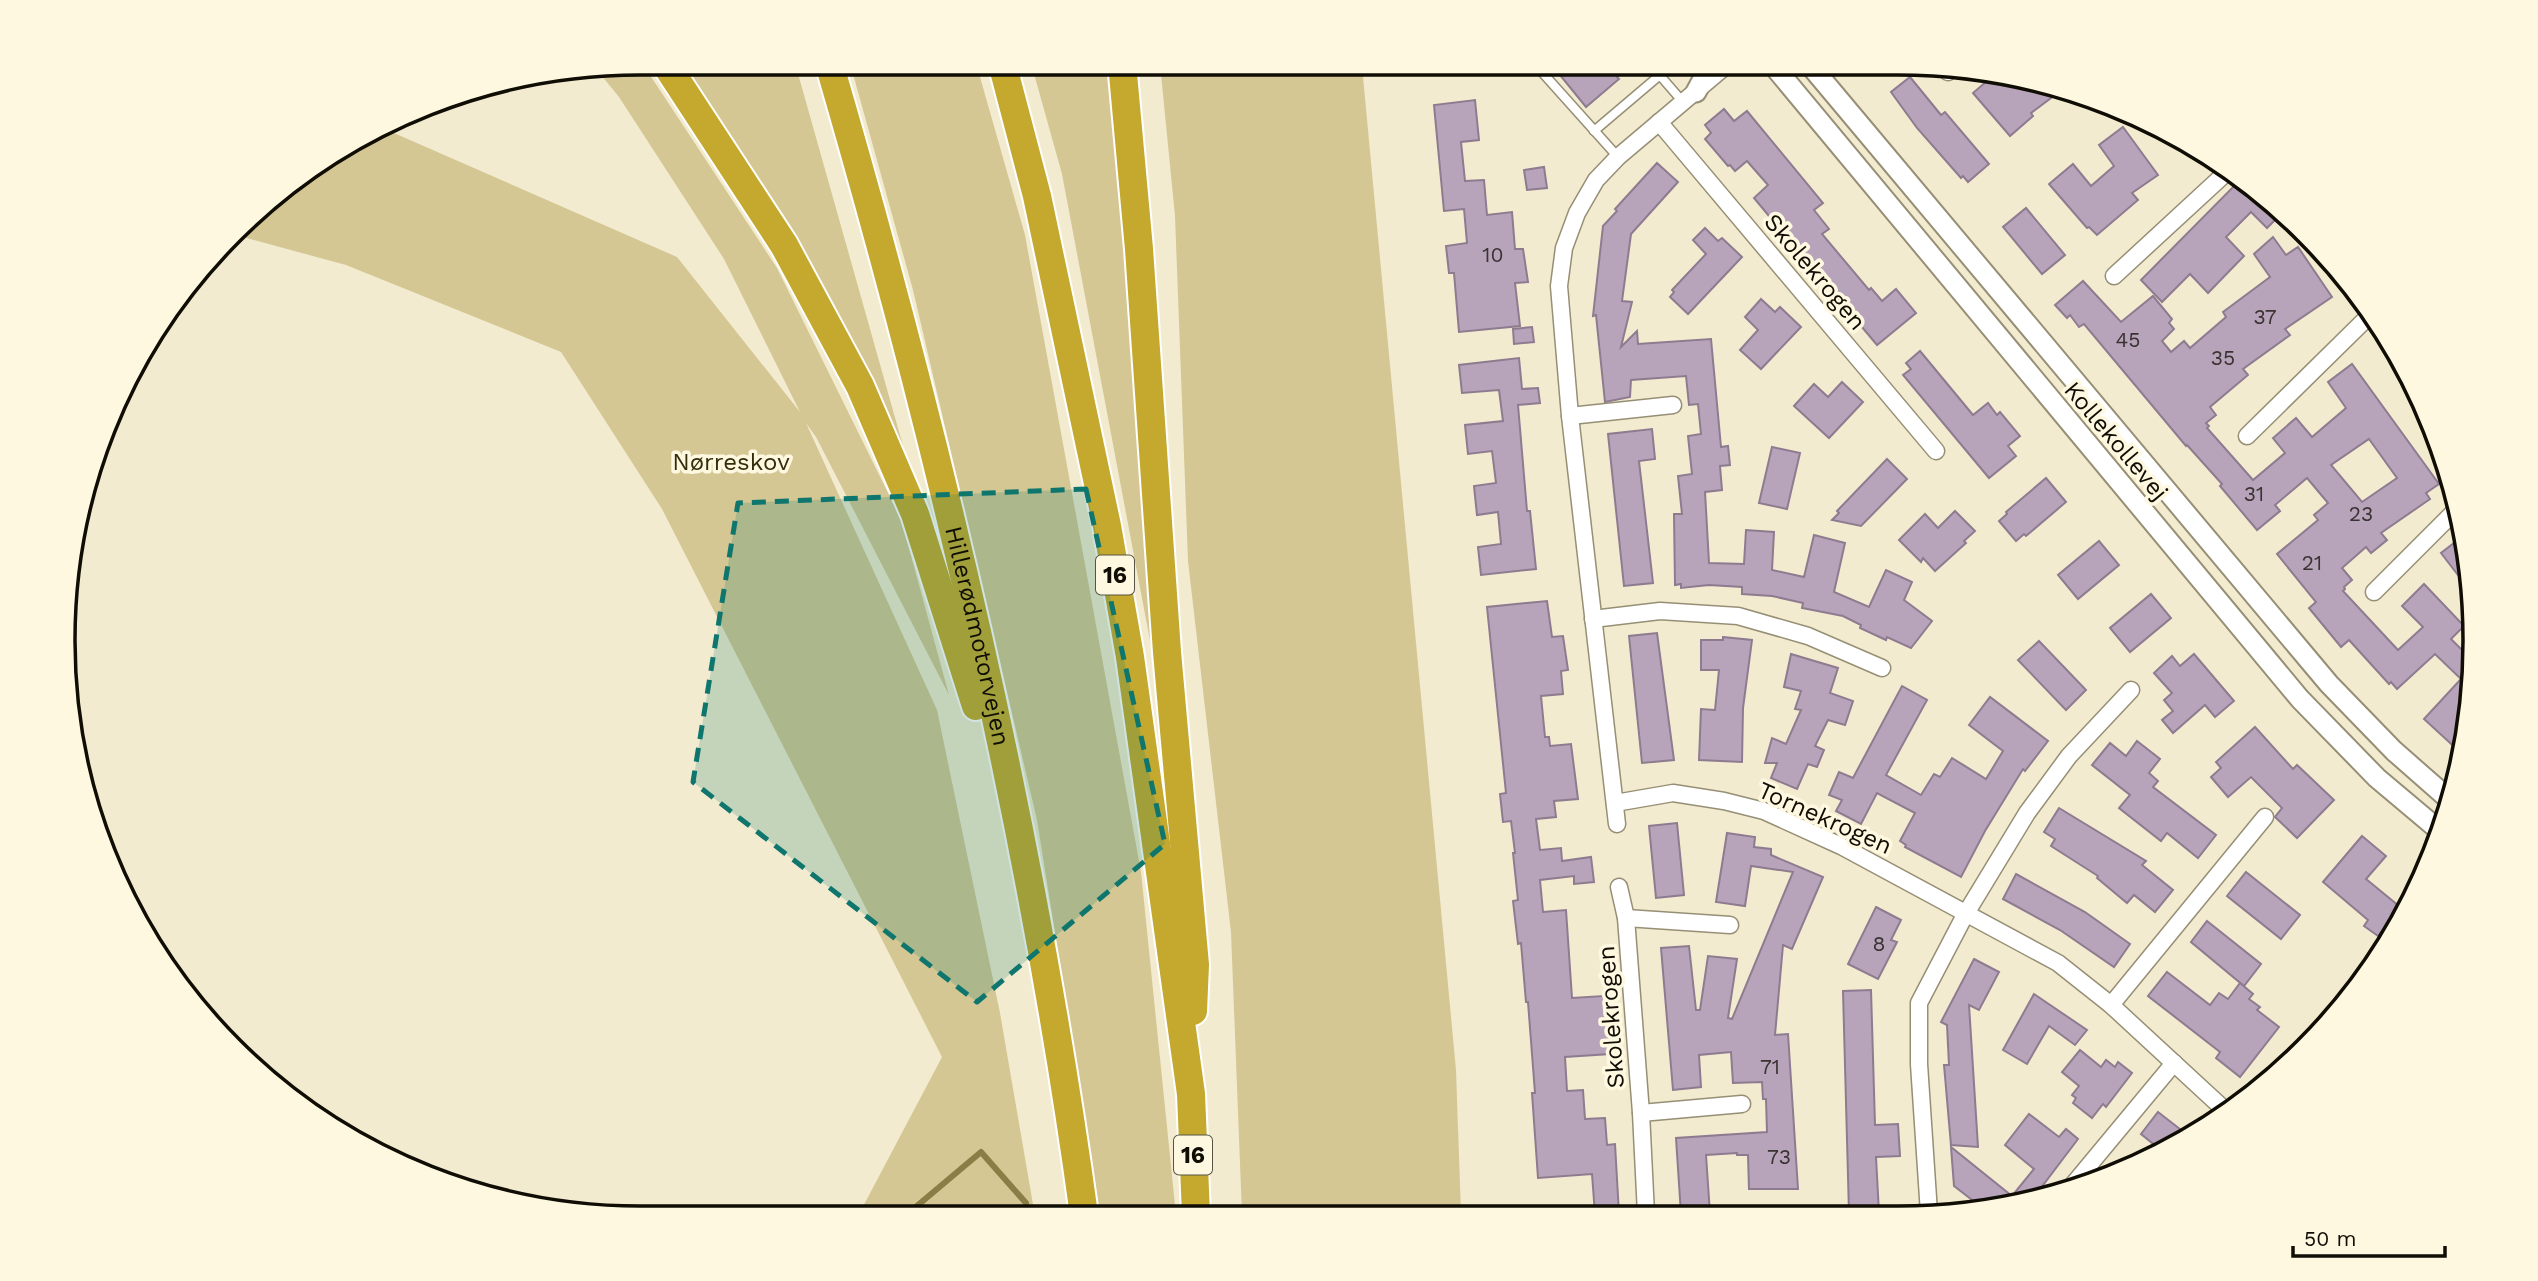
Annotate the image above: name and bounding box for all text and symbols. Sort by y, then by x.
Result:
street label: Skolekrogen [1758,208,1872,336]
house number: 10 [1482,242,1504,267]
house number: 37 [2253,304,2277,329]
house number: 45 [2115,327,2141,352]
house number: 35 [2211,345,2235,370]
street label: Kollekollevej [2058,376,2174,506]
park label: Nørreskov [672,448,790,476]
house number: 31 [2244,481,2264,506]
house number: 23 [2349,501,2373,526]
street label: Hillerødmotorvejen [939,523,1016,748]
house number: 21 [2302,550,2322,575]
road number: 16 [1096,555,1134,594]
street label: Tornekrogen [1754,776,1896,860]
house number: 8 [1873,931,1885,956]
street label: Skolekrogen [1592,945,1630,1089]
house number: 71 [1760,1054,1780,1079]
road number: 16 [1174,1136,1212,1174]
house number: 73 [1767,1144,1791,1169]
scale bar [2293,1214,2445,1258]
text: 50 m [2304,1226,2356,1251]

